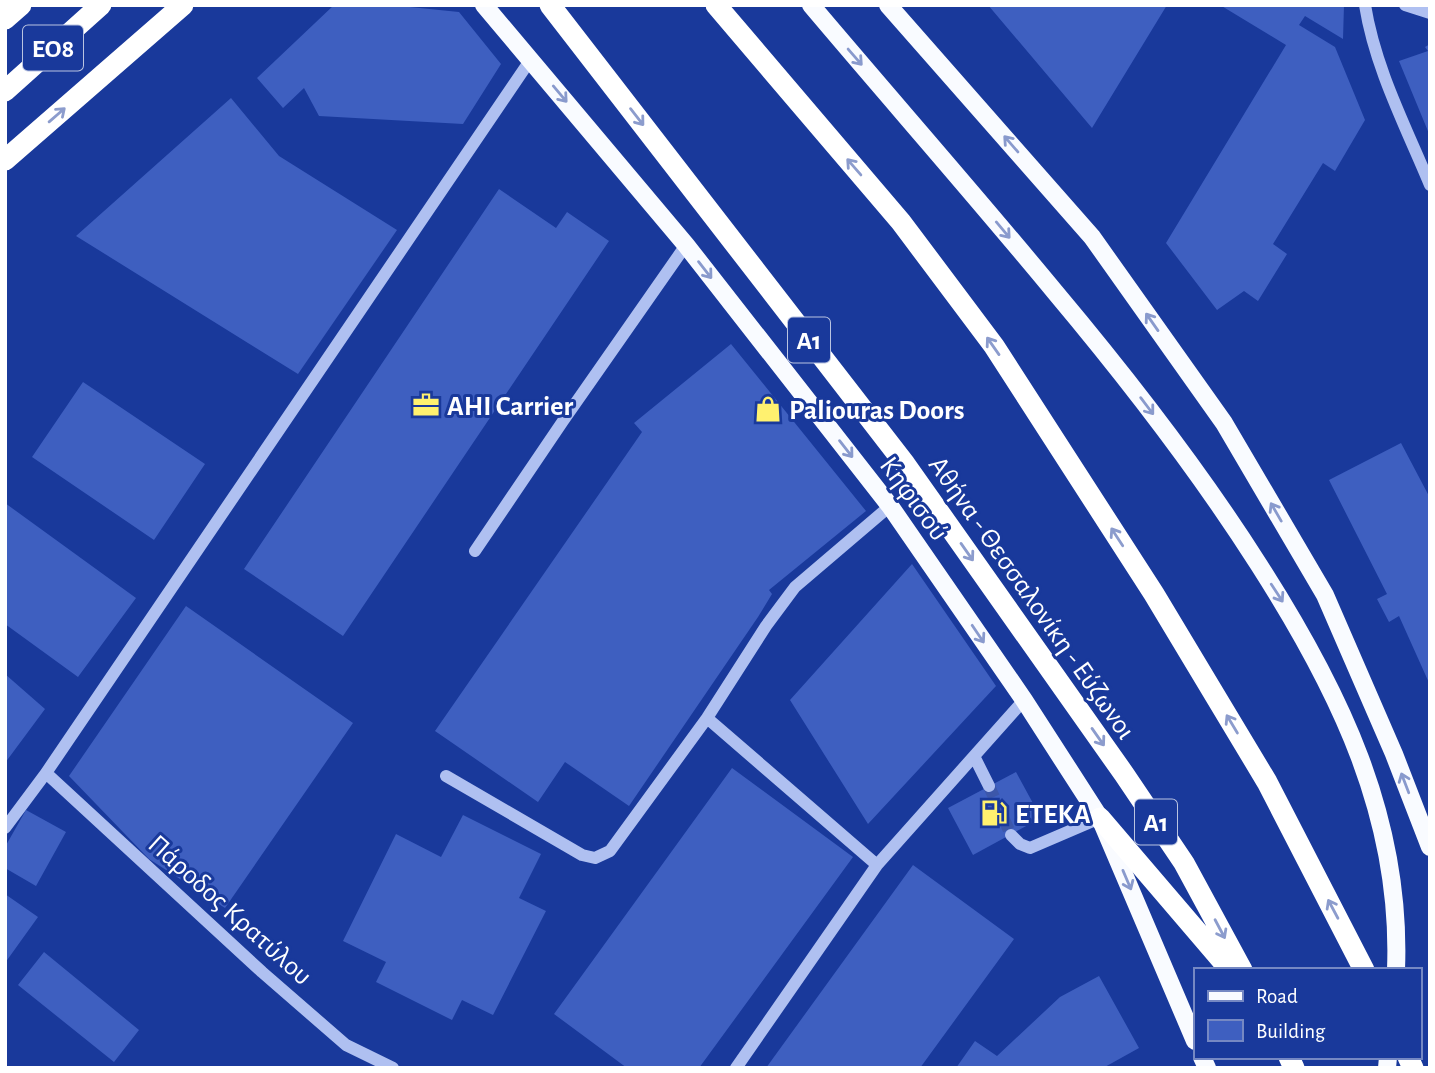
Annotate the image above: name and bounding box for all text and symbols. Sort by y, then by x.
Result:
road number: ΕΟ8 [23,25,83,70]
one-way arrow [847,48,863,66]
one-way arrow [553,85,568,103]
one-way arrow [47,107,65,123]
one-way arrow [629,108,644,126]
one-way arrow [1003,135,1019,153]
one-way arrow [846,158,862,176]
one-way arrow [995,220,1011,238]
one-way arrow [698,260,713,278]
one-way arrow [1145,313,1159,332]
road number: Α1 [788,318,830,362]
one-way arrow [986,337,1000,356]
office icon: AHI Carrier [411,390,441,420]
place label: AHI Carrier [447,393,574,421]
shop icon: Paliouras Doors [753,394,783,424]
place label: Paliouras Doors [789,397,964,425]
one-way arrow [1139,397,1154,415]
one-way arrow [838,439,853,458]
street label: Κηφισού [874,452,953,546]
street label: Αθήνα - Θεσσαλονίκη - Εύζωνοι [923,452,1140,745]
one-way arrow [1269,502,1283,522]
one-way arrow [1110,528,1124,547]
one-way arrow [960,542,974,561]
one-way arrow [1270,582,1284,602]
one-way arrow [971,624,985,643]
one-way arrow [1225,714,1239,734]
one-way arrow [1091,727,1105,746]
one-way arrow [1398,773,1411,795]
fuel station icon: ΕΤΕΚΑ [979,798,1009,828]
road number: Α1 [1135,800,1177,844]
place label: ΕΤΕΚΑ [1015,801,1091,829]
street label: Πάροδος Κρατύλου [143,830,317,991]
one-way arrow [1121,869,1134,891]
one-way arrow [1326,899,1339,920]
one-way arrow [1214,918,1228,939]
legend [1194,968,1421,1059]
text: Road [1256,986,1298,1007]
text: Building [1256,1021,1326,1042]

